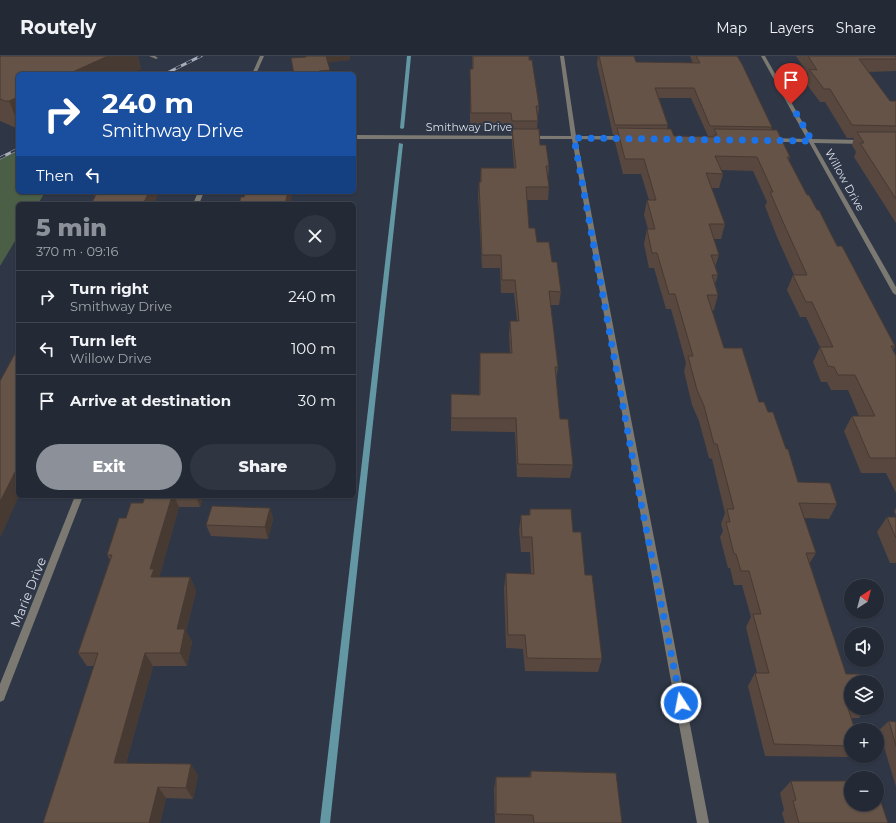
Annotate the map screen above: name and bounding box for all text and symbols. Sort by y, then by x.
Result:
text: Routely [20,16,96,39]
text: Map [716,19,747,37]
text: Layers [769,19,814,37]
text: Share [836,19,876,37]
pin [774,63,808,104]
icon: arrive [780,69,802,91]
text: 240 m [102,86,194,120]
icon: right [36,88,88,140]
text: Smithway Drive [102,120,244,142]
street label: Smithway Drive [426,120,513,134]
street label: Willow Drive [822,146,868,214]
icon: left [82,164,104,186]
text: Then [36,166,74,185]
text: 5 min [36,213,107,242]
button: close [294,215,336,257]
text: 370 m · 09:16 [36,243,118,259]
text: Turn right [70,279,149,298]
icon: right [36,286,58,308]
text: 240 m [288,287,336,306]
text: Smithway Drive [70,298,172,314]
text: Turn left [70,331,137,350]
icon: left [36,338,58,360]
text: 100 m [291,339,336,358]
text: Willow Drive [70,350,152,366]
icon: arrive [36,390,58,412]
text: Arrive at destination [70,391,231,410]
text: 30 m [298,391,336,410]
button: Exit [36,444,182,490]
button: Share [190,444,336,490]
street label: Marie Drive [7,555,49,629]
north arrow [844,579,884,619]
map controls [844,579,884,811]
button: sound [844,627,884,667]
button: layers [844,675,884,715]
position arrow [660,682,702,724]
button: + [844,723,884,763]
button: − [844,771,884,811]

